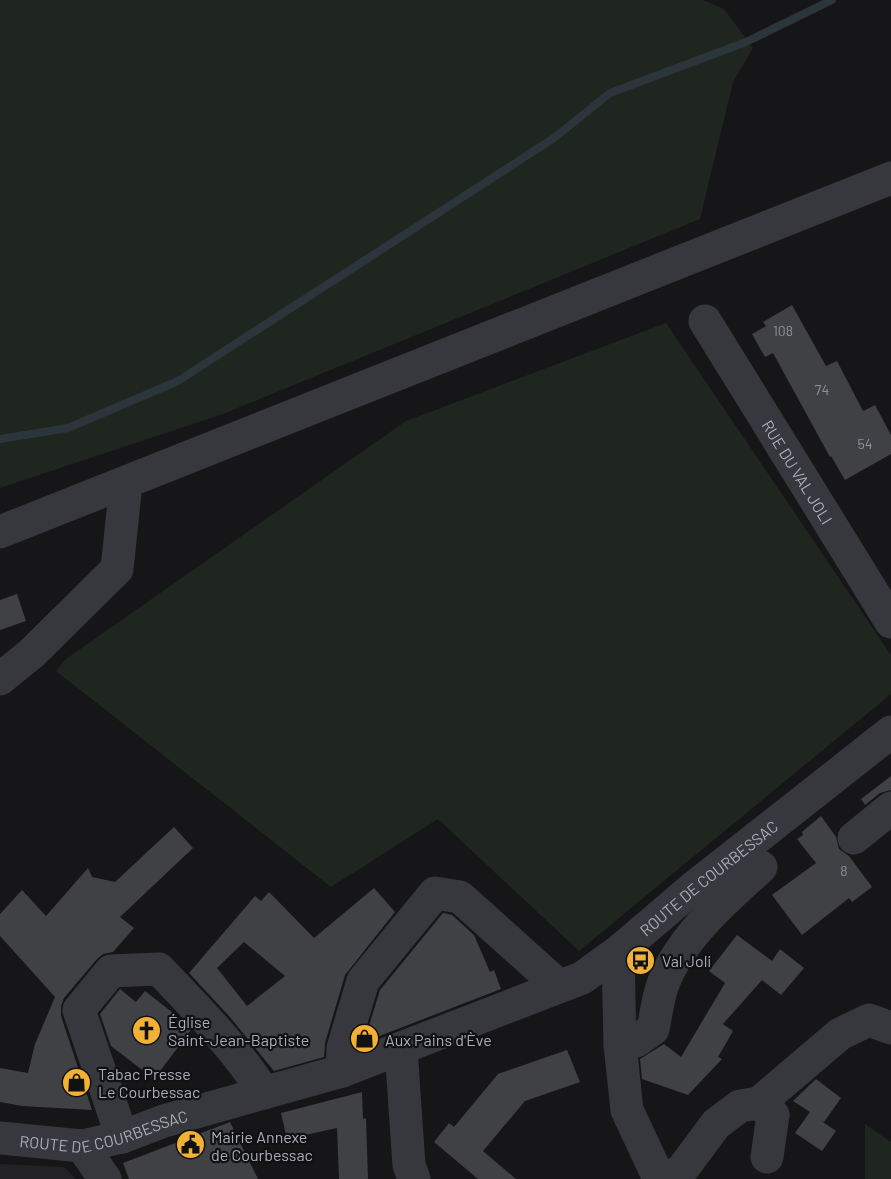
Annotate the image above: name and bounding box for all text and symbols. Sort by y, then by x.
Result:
house number: 108 [773,322,793,339]
house number: 74 [815,381,829,398]
street label: RUE DU VAL JOLI [759,416,837,527]
house number: 54 [858,435,872,452]
street label: ROUTE DE COURBESSAC [635,816,781,939]
house number: 8 [840,862,848,879]
bus stop icon: Val Joli [625,944,657,976]
place label: Val Joli [662,951,711,970]
place label: Église Saint-Jean-Baptiste [168,1012,309,1049]
church icon: Église Saint-Jean-Baptiste [131,1014,163,1046]
shop icon: Aux Pains d'Ève [348,1023,380,1055]
place label: Aux Pains d'Ève [385,1030,492,1049]
place label: Tabac Presse Le Courbessac [98,1064,200,1101]
shop icon: Tabac Presse Le Courbessac [61,1066,93,1098]
street label: ROUTE DE COURBESSAC [19,1105,190,1155]
place label: Mairie Annexe de Courbessac [211,1127,313,1164]
public building icon: Mairie Annexe de Courbessac [174,1129,206,1161]

